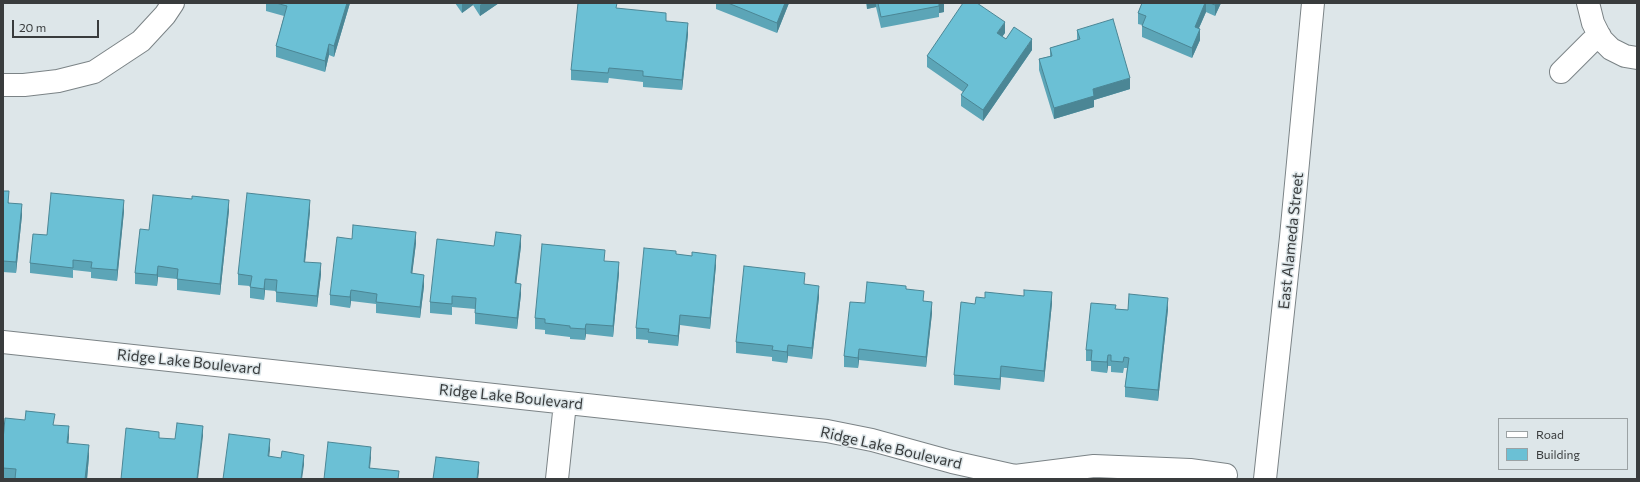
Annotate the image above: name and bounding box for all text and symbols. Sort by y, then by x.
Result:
scale bar [14,12,101,38]
text: 20 m [19,20,46,34]
street label: East Alameda Street [1275,172,1307,310]
street label: Ridge Lake Boulevard [116,345,262,379]
street label: Ridge Lake Boulevard [438,380,584,414]
legend [1498,418,1628,470]
street label: Ridge Lake Boulevard [818,423,964,473]
text: Road [1536,427,1564,441]
text: Building [1536,447,1580,461]

